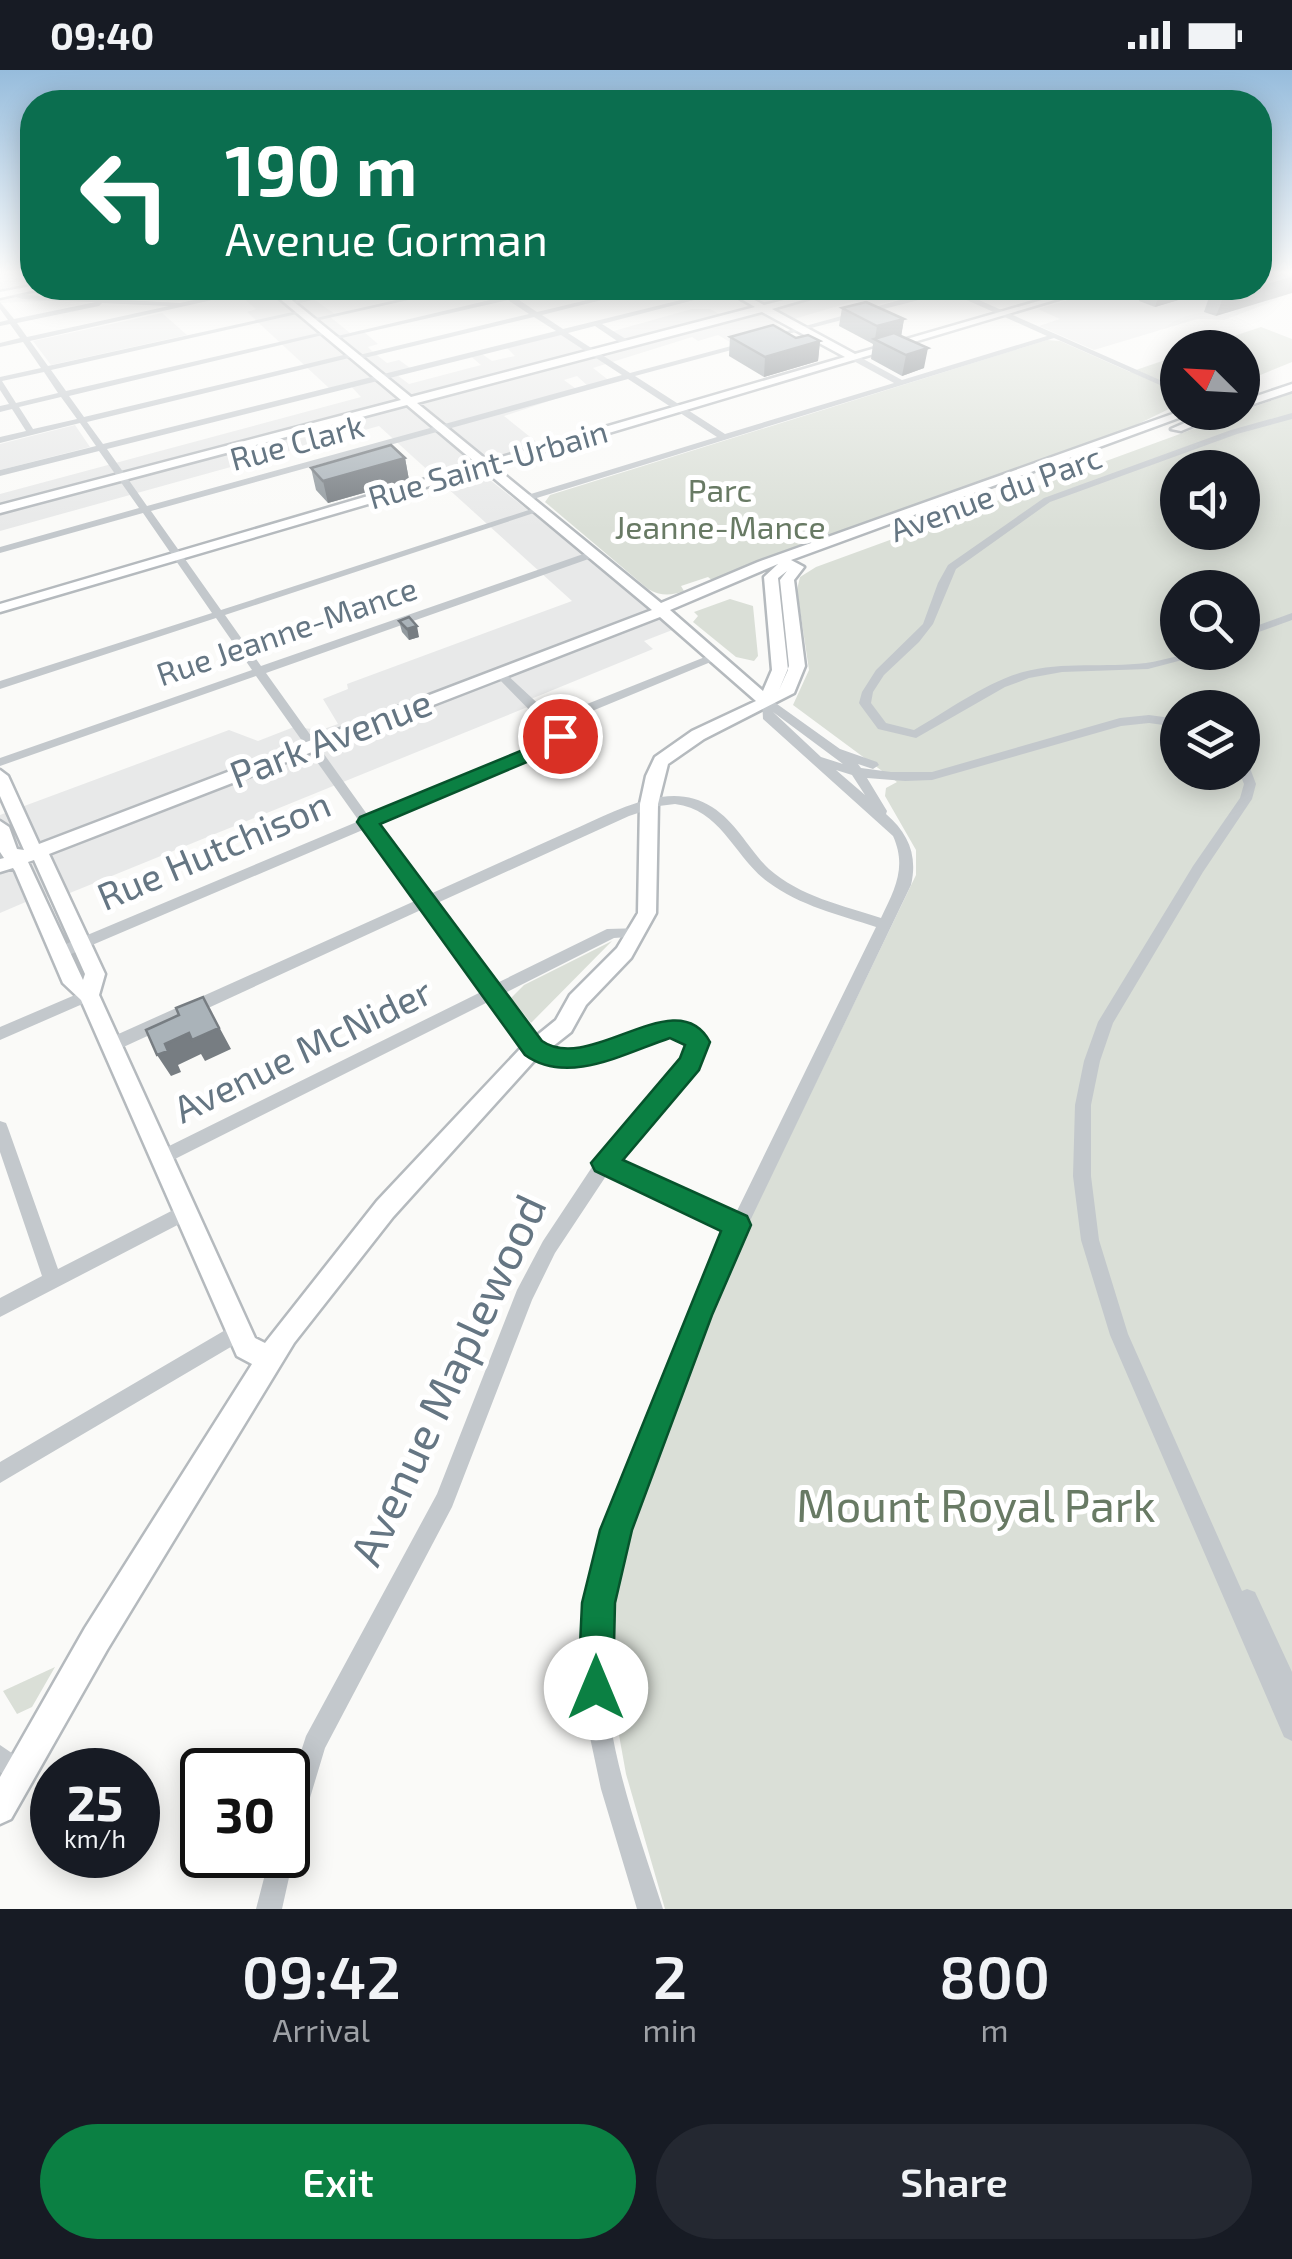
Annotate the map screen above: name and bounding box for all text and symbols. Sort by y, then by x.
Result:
text: 09:40 [50,12,154,58]
text: 190 m [225,126,418,210]
icon: left [60,130,190,260]
text: Avenue Gorman [225,211,548,265]
north arrow [1160,330,1260,430]
map controls [1160,330,1260,790]
street label: Rue Clark [226,405,367,477]
street label: Rue Saint-Urbain [363,411,612,515]
street label: Avenue du Parc [884,436,1106,548]
button: sound [1160,450,1260,550]
park label: Parc Jeanne-Mance [614,470,826,545]
street label: Rue Jeanne-Mance [151,568,422,692]
button: search [1160,570,1260,670]
street label: Park Avenue [223,678,438,797]
button: layers [1160,690,1260,790]
pin [518,694,603,779]
icon: arrive [533,709,588,764]
street label: Rue Hutchison [90,779,337,919]
street label: Avenue McNider [166,967,439,1132]
street label: Avenue Maplewood [337,1185,556,1573]
park label: Mount Royal Park [796,1477,1156,1531]
position arrow [544,1636,648,1740]
speed limit sign: 30 [180,1748,310,1878]
text: 25 [67,1771,123,1831]
text: km/h [64,1823,126,1853]
text: 09:42 [242,1939,401,2011]
text: 2 [653,1939,687,2011]
text: 800 [939,1939,1050,2011]
text: Arrival [273,2010,370,2048]
text: min [643,2010,697,2048]
text: m [981,2010,1009,2048]
button: Exit [40,2124,636,2239]
button: Share [656,2124,1252,2239]

